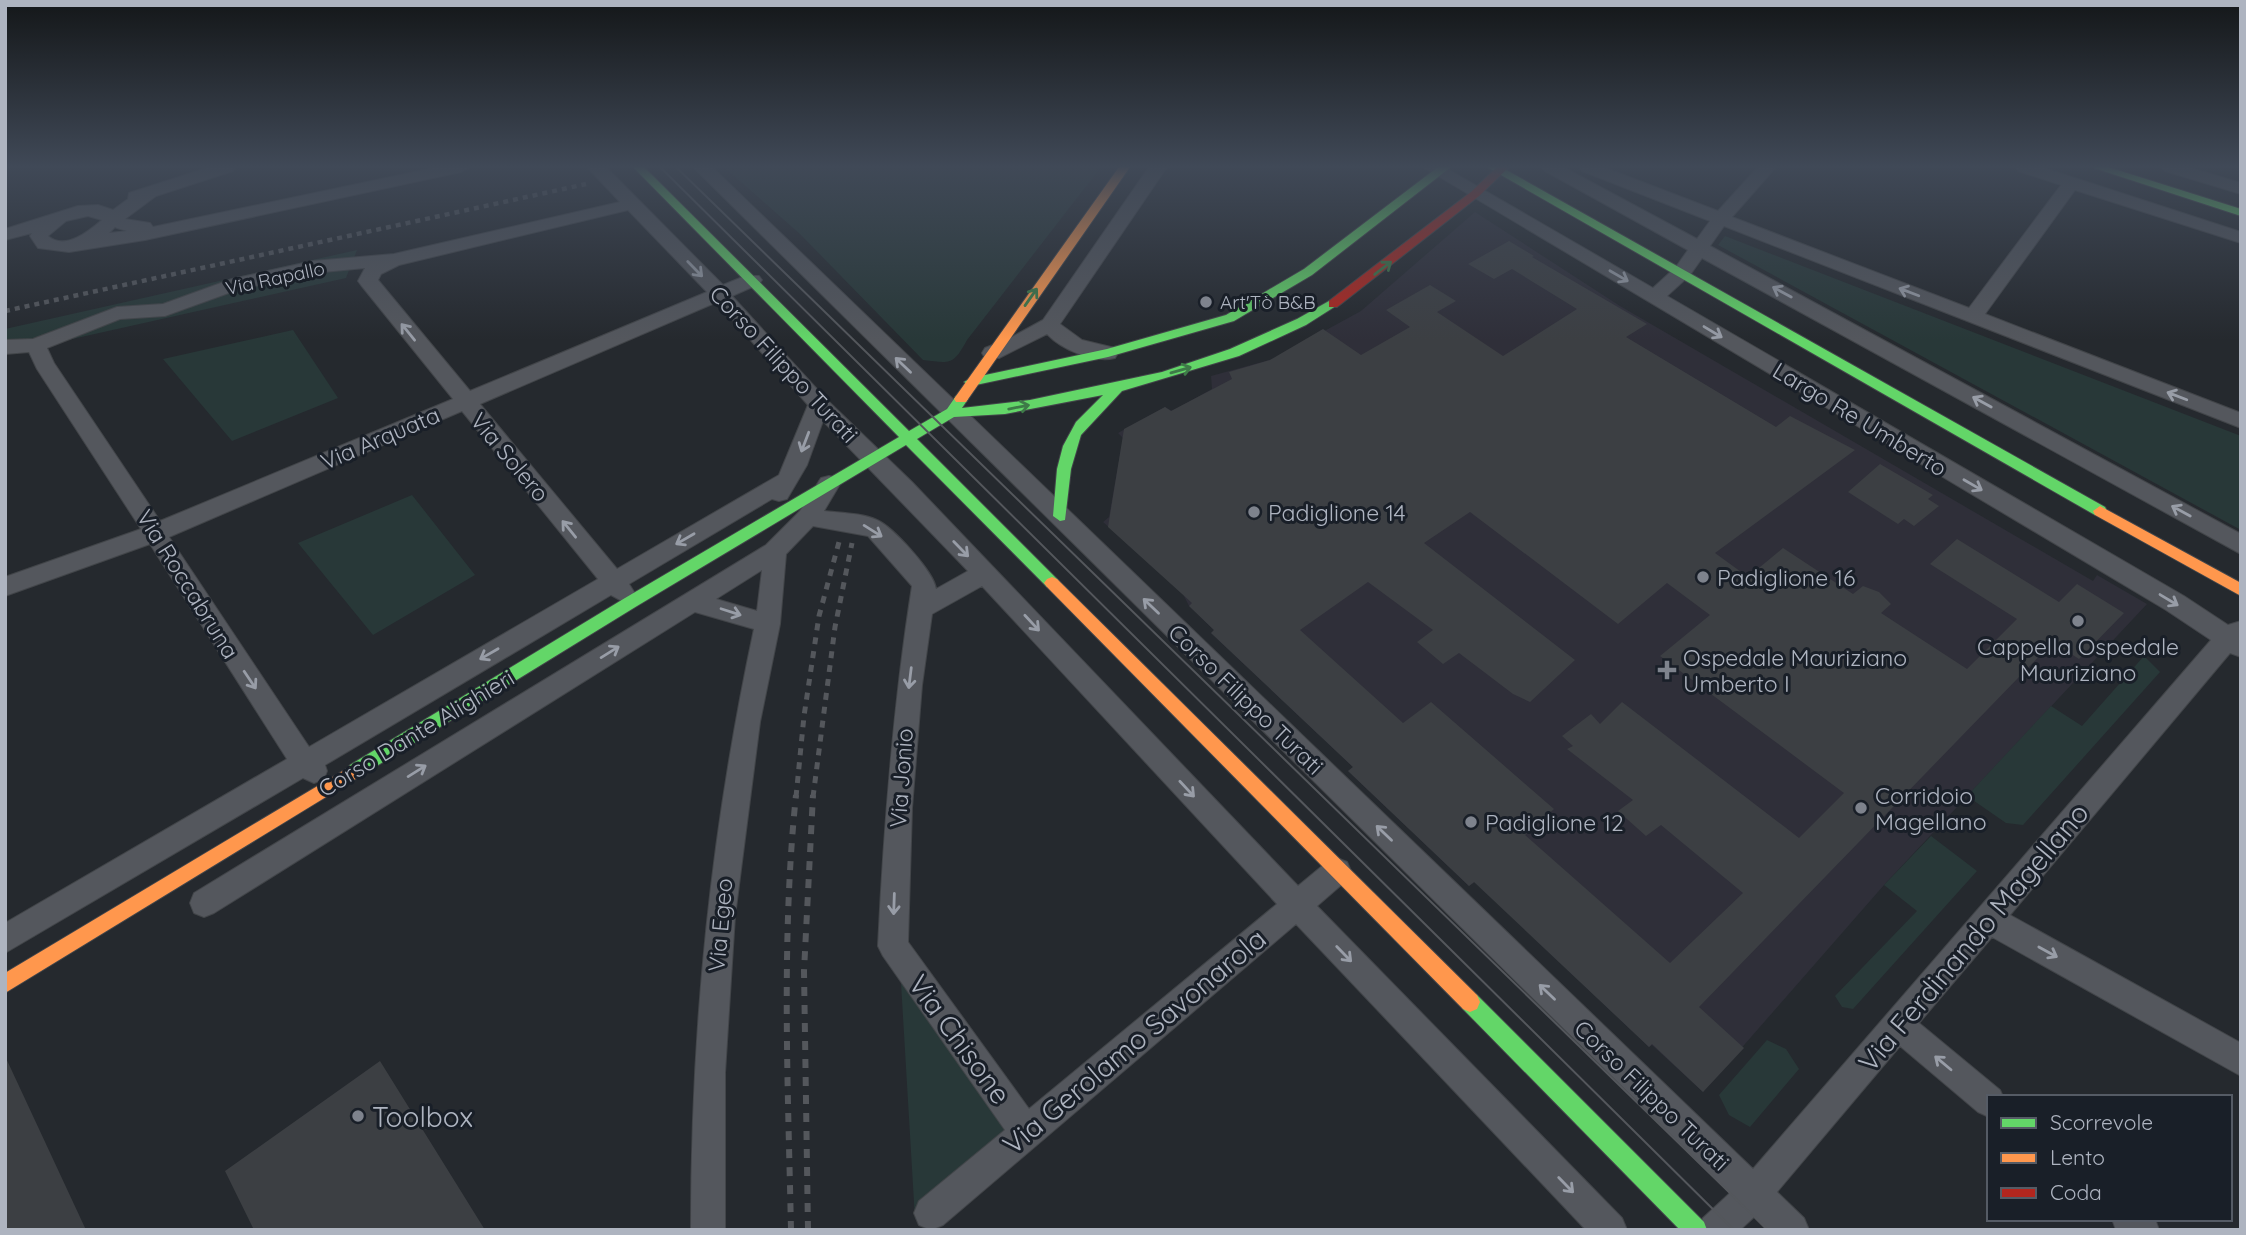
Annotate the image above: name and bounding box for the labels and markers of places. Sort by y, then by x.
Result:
place label: Art'Tò B&B [1220,290,1316,314]
marker: Art'Tò B&B [1198,294,1214,310]
place label: Padiglione 14 [1268,498,1406,527]
marker: Padiglione 14 [1246,504,1262,520]
place label: Padiglione 16 [1717,563,1855,592]
marker: Padiglione 16 [1695,569,1711,585]
marker: Cappella Ospedale Mauriziano [2070,613,2086,629]
place label: Cappella Ospedale Mauriziano [1977,632,2179,687]
place label: Ospedale Mauriziano Umberto I [1683,643,1907,698]
marker: Ospedale Mauriziano Umberto I [1657,660,1677,680]
place label: Corridoio Magellano [1875,781,1987,836]
marker: Corridoio Magellano [1853,800,1869,816]
place label: Padiglione 12 [1485,808,1624,837]
marker: Padiglione 12 [1463,814,1479,830]
place label: Toolbox [372,1099,473,1134]
marker: Toolbox [350,1108,366,1124]

